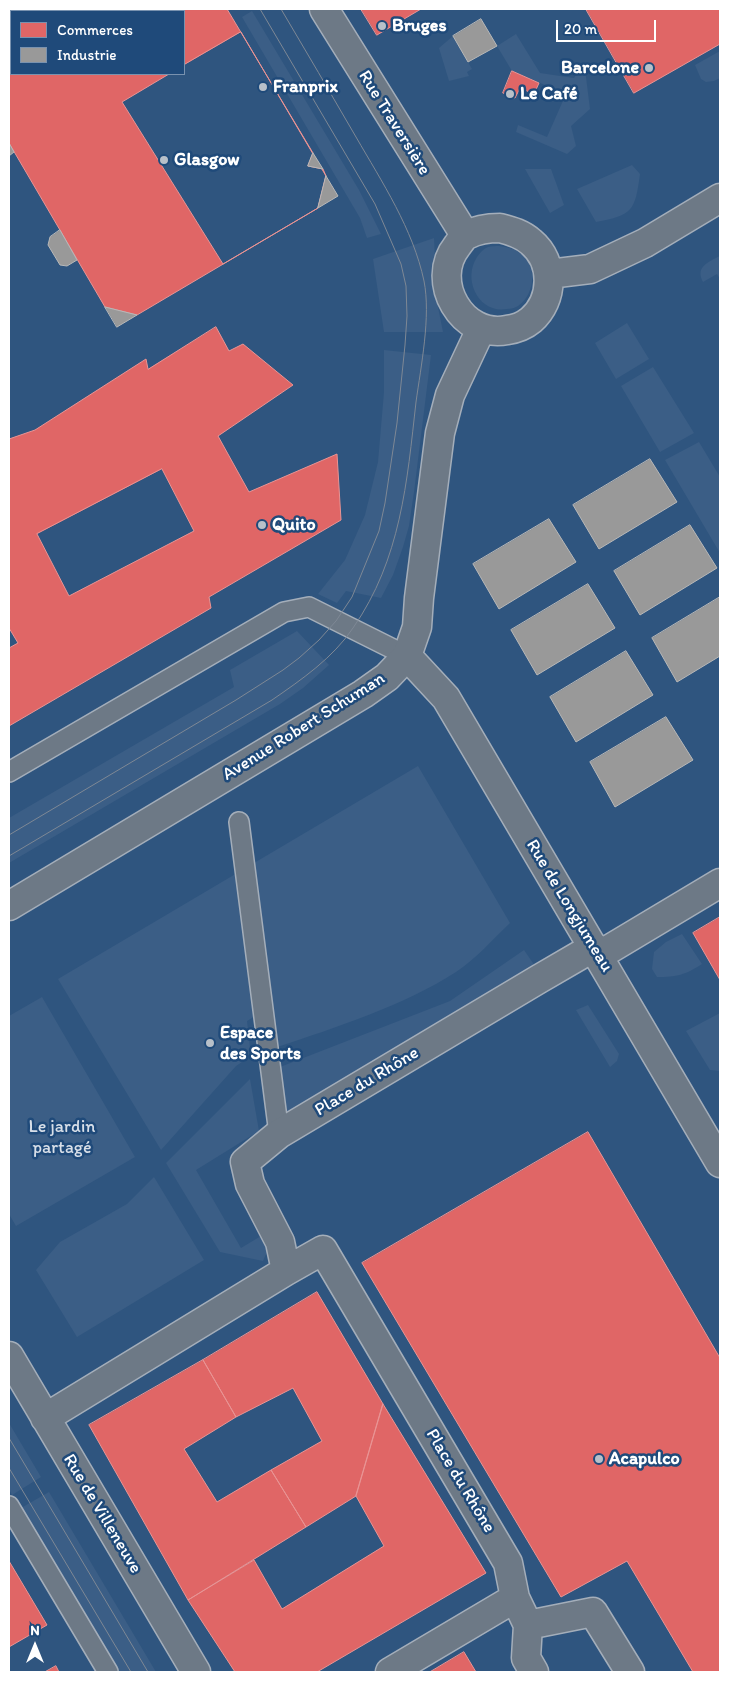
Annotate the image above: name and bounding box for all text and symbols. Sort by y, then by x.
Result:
legend [10,10,185,75]
scale bar [559,10,659,42]
place label: Bruges [392,15,447,37]
marker: Bruges [376,20,388,32]
text: 20 m [564,20,597,38]
text: Commerces [57,21,133,39]
text: Industrie [57,46,117,64]
place label: Barcelone [561,57,639,79]
marker: Barcelone [643,62,655,74]
street label: Rue Traversière [353,67,435,179]
place label: Franprix [273,76,338,98]
marker: Franprix [257,81,269,93]
place label: Le Café [520,83,577,105]
marker: Le Café [504,88,516,100]
place label: Glasgow [174,149,240,171]
marker: Glasgow [158,154,170,166]
place label: Quito [272,514,316,536]
marker: Quito [256,519,268,531]
street label: Avenue Robert Schuman [219,668,389,786]
street label: Rue de Longjumeau [521,836,617,976]
place label: Espace des Sports [220,1022,301,1064]
marker: Espace des Sports [204,1037,216,1049]
street label: Place du Rhône [311,1043,423,1121]
park label: Le jardin partagé [29,1116,95,1158]
street label: Place du Rhône [421,1425,499,1537]
place label: Acapulco [609,1448,680,1470]
street label: Rue de Villeneuve [58,1450,146,1578]
marker: Acapulco [593,1453,605,1465]
north arrow [10,1621,60,1671]
text: N [30,1622,40,1639]

